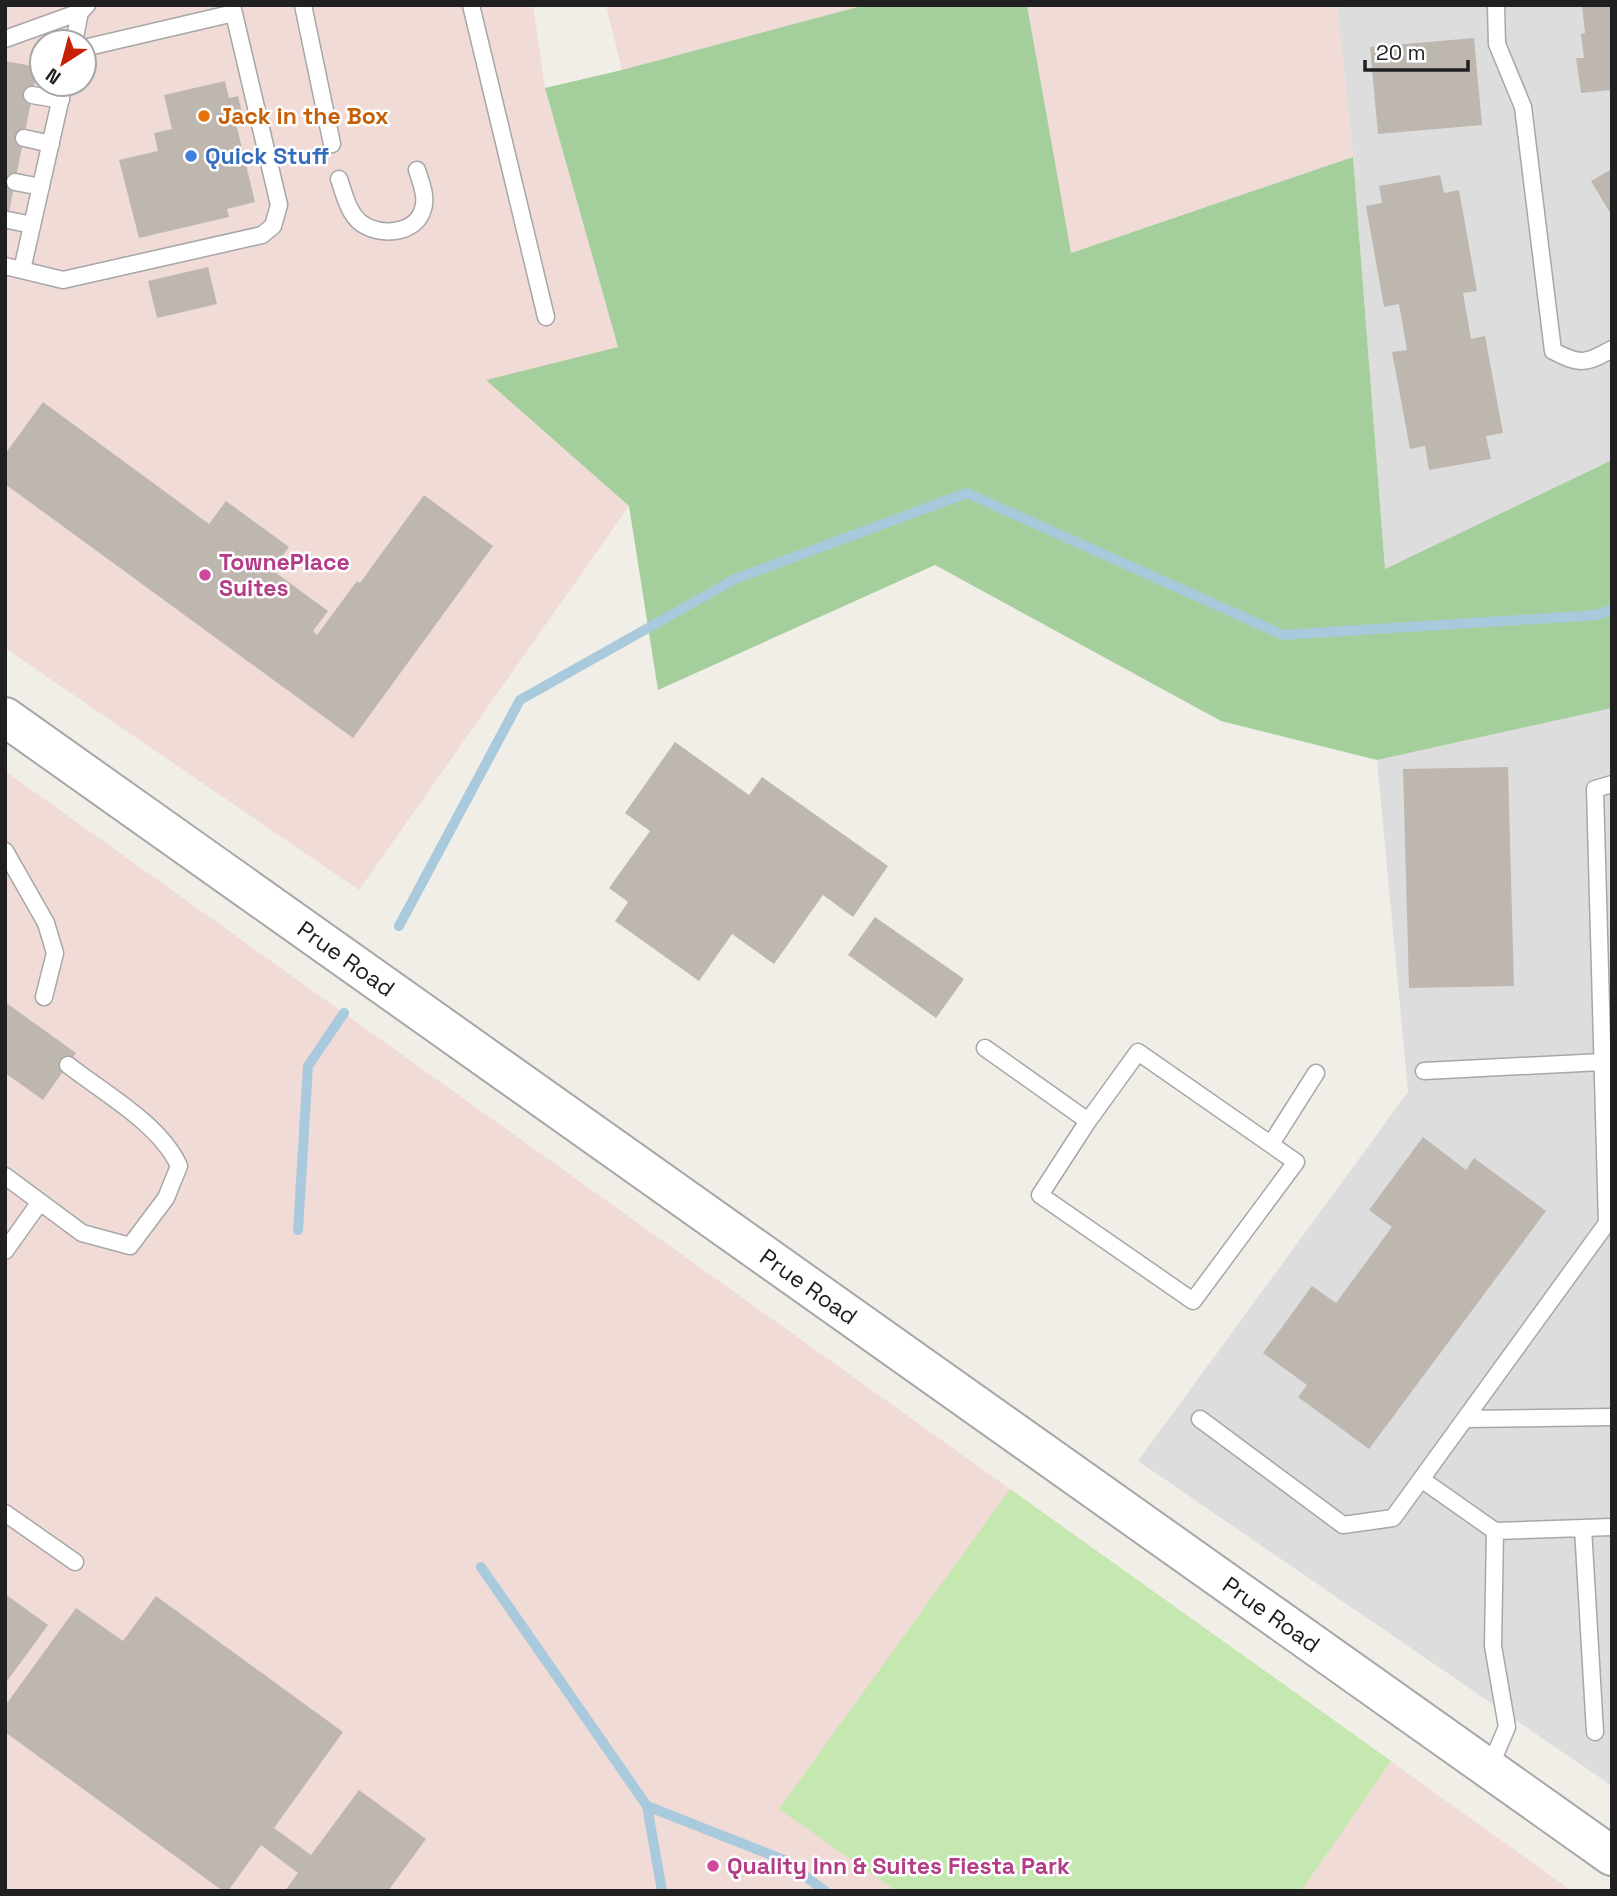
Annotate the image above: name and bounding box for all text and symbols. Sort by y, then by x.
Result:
north arrow [28,28,98,98]
scale bar [1365,28,1468,72]
text: 20 m [1376,39,1426,66]
text: N [41,62,66,90]
place label: Jack in the Box [218,101,389,131]
marker: Jack in the Box [196,108,212,124]
place label: Quick Stuff [205,141,329,171]
marker: Quick Stuff [183,148,199,164]
place label: TownePlace Suites [219,547,350,603]
marker: TownePlace Suites [197,567,213,583]
street label: Prue Road [291,914,401,1004]
street label: Prue Road [754,1242,863,1331]
street label: Prue Road [1217,1570,1326,1659]
place label: Quality Inn & Suites Fiesta Park [727,1851,1070,1881]
marker: Quality Inn & Suites Fiesta Park [705,1858,721,1874]

